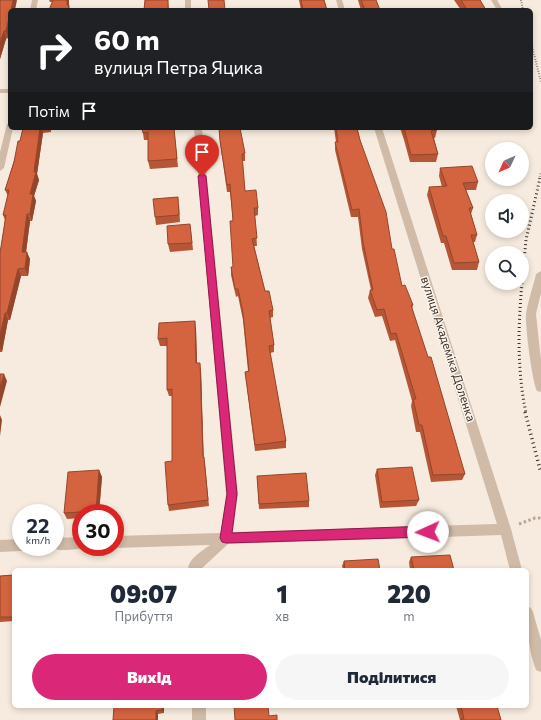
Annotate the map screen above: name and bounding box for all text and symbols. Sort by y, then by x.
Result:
text: 60 m [94,22,160,56]
icon: right [28,24,80,76]
text: вулиця Петра Яцика [94,56,263,78]
icon: arrive [78,100,100,122]
text: Потім [28,102,70,120]
pin [185,135,219,176]
icon: arrive [191,141,213,163]
north arrow [485,142,529,186]
map controls [485,142,529,290]
button: sound [485,194,529,238]
button: search [485,246,529,290]
street label: вулиця Академіка Доленка [419,274,479,423]
speed limit sign: 30 [72,504,124,556]
position arrow [407,511,449,553]
text: 22 [27,513,49,537]
text: km/h [26,534,50,546]
text: 09:07 [110,579,177,608]
text: 1 [277,579,288,608]
text: 220 [387,579,431,608]
text: Прибуття [115,608,173,624]
text: хв [275,608,289,624]
text: m [403,608,415,624]
button: Вихід [32,654,267,700]
button: Поділитися [275,654,509,700]

